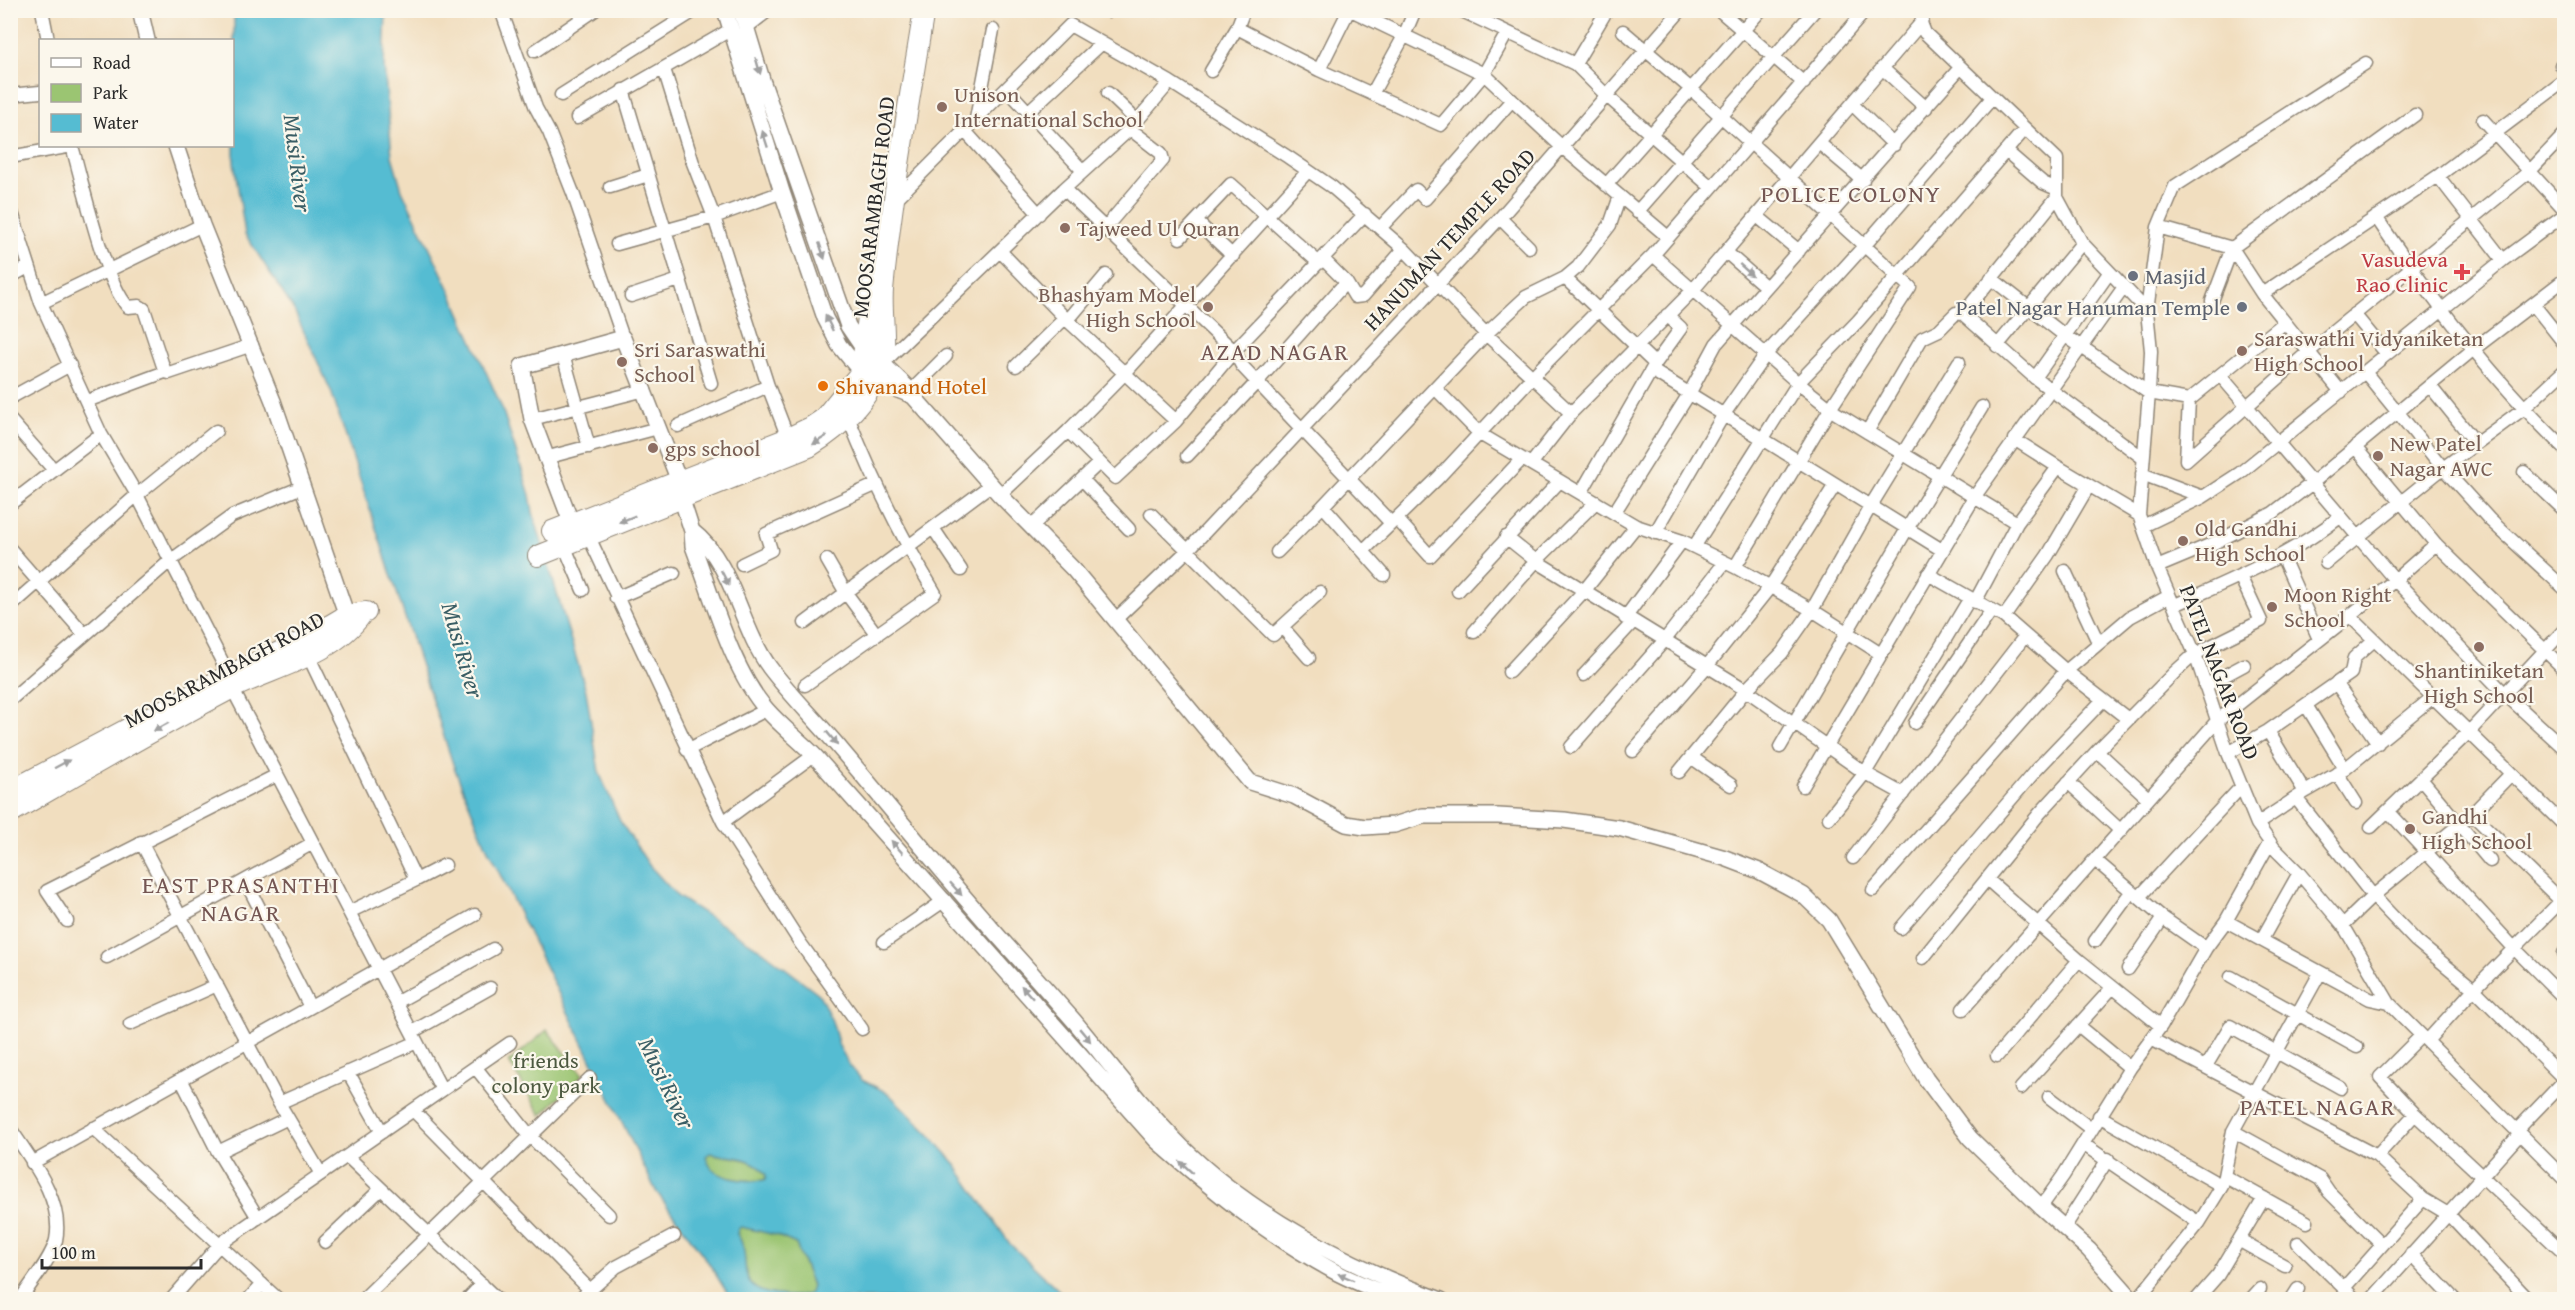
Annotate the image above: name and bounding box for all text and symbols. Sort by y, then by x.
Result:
legend [39,39,234,147]
text: Road [93,49,131,76]
one-way arrow [754,57,763,75]
place label: Unison International School [954,78,1143,135]
text: Park [93,79,129,106]
street label: MOOSARAMBAGH ROAD [844,94,902,320]
marker: Unison International School [935,100,949,114]
text: Water [93,109,139,136]
water label: Musi River [275,112,321,215]
one-way arrow [760,130,769,148]
street label: HANUMAN TEMPLE ROAD [1356,140,1542,338]
district label: POLICE COLONY [1761,176,1941,211]
place label: Tajweed Ul Quran [1077,212,1240,244]
marker: Tajweed Ul Quran [1058,221,1072,235]
one-way arrow [817,242,827,260]
place label: Vasudeva Rao Clinic [2356,243,2449,300]
place label: Masjid [2145,260,2206,292]
one-way arrow [1738,263,1753,276]
marker: Vasudeva Rao Clinic [2453,263,2471,281]
marker: Masjid [2126,269,2140,283]
place label: Bhashyam Model High School [1038,278,1196,335]
place label: Patel Nagar Hanuman Temple [1956,291,2230,323]
marker: Bhashyam Model High School [1201,300,1215,314]
marker: Patel Nagar Hanuman Temple [2235,300,2249,314]
one-way arrow [824,315,833,332]
place label: Saraswathi Vidyaniketan High School [2254,322,2484,379]
place label: Sri Saraswathi School [634,333,766,390]
district label: AZAD NAGAR [1200,334,1350,369]
marker: Saraswathi Vidyaniketan High School [2235,344,2249,358]
marker: Sri Saraswathi School [615,355,629,369]
place label: Shivanand Hotel [835,370,987,402]
marker: Shivanand Hotel [816,379,830,393]
place label: New Patel Nagar AWC [2390,427,2493,484]
place label: gps school [665,432,761,464]
one-way arrow [812,435,828,446]
marker: gps school [646,441,660,455]
marker: New Patel Nagar AWC [2371,449,2385,463]
place label: Old Gandhi High School [2195,512,2305,569]
one-way arrow [617,514,635,524]
marker: Old Gandhi High School [2176,534,2190,548]
one-way arrow [721,569,730,586]
place label: Moon Right School [2284,578,2392,635]
street label: PATEL NAGAR ROAD [2172,580,2268,764]
water label: Musi River [433,598,494,703]
marker: Moon Right School [2265,600,2279,614]
street label: MOOSARAMBAGH ROAD [118,603,330,735]
marker: Shantiniketan High School [2472,640,2486,654]
place label: Shantiniketan High School [2414,654,2545,711]
one-way arrow [153,722,170,732]
one-way arrow [825,730,838,745]
one-way arrow [54,759,71,769]
place label: Gandhi High School [2422,800,2532,857]
marker: Gandhi High School [2403,822,2417,836]
one-way arrow [890,839,904,854]
district label: EAST PRASANTHI NAGAR [142,867,340,930]
one-way arrow [949,881,962,896]
one-way arrow [1021,985,1034,1000]
one-way arrow [1079,1027,1092,1043]
water label: Musi River [630,1031,705,1136]
park label: friends colony park [491,1044,601,1101]
district label: PATEL NAGAR [2240,1089,2396,1124]
one-way arrow [1179,1161,1194,1174]
scale bar [42,1232,201,1270]
text: 100 m [51,1239,96,1266]
one-way arrow [1337,1272,1355,1282]

